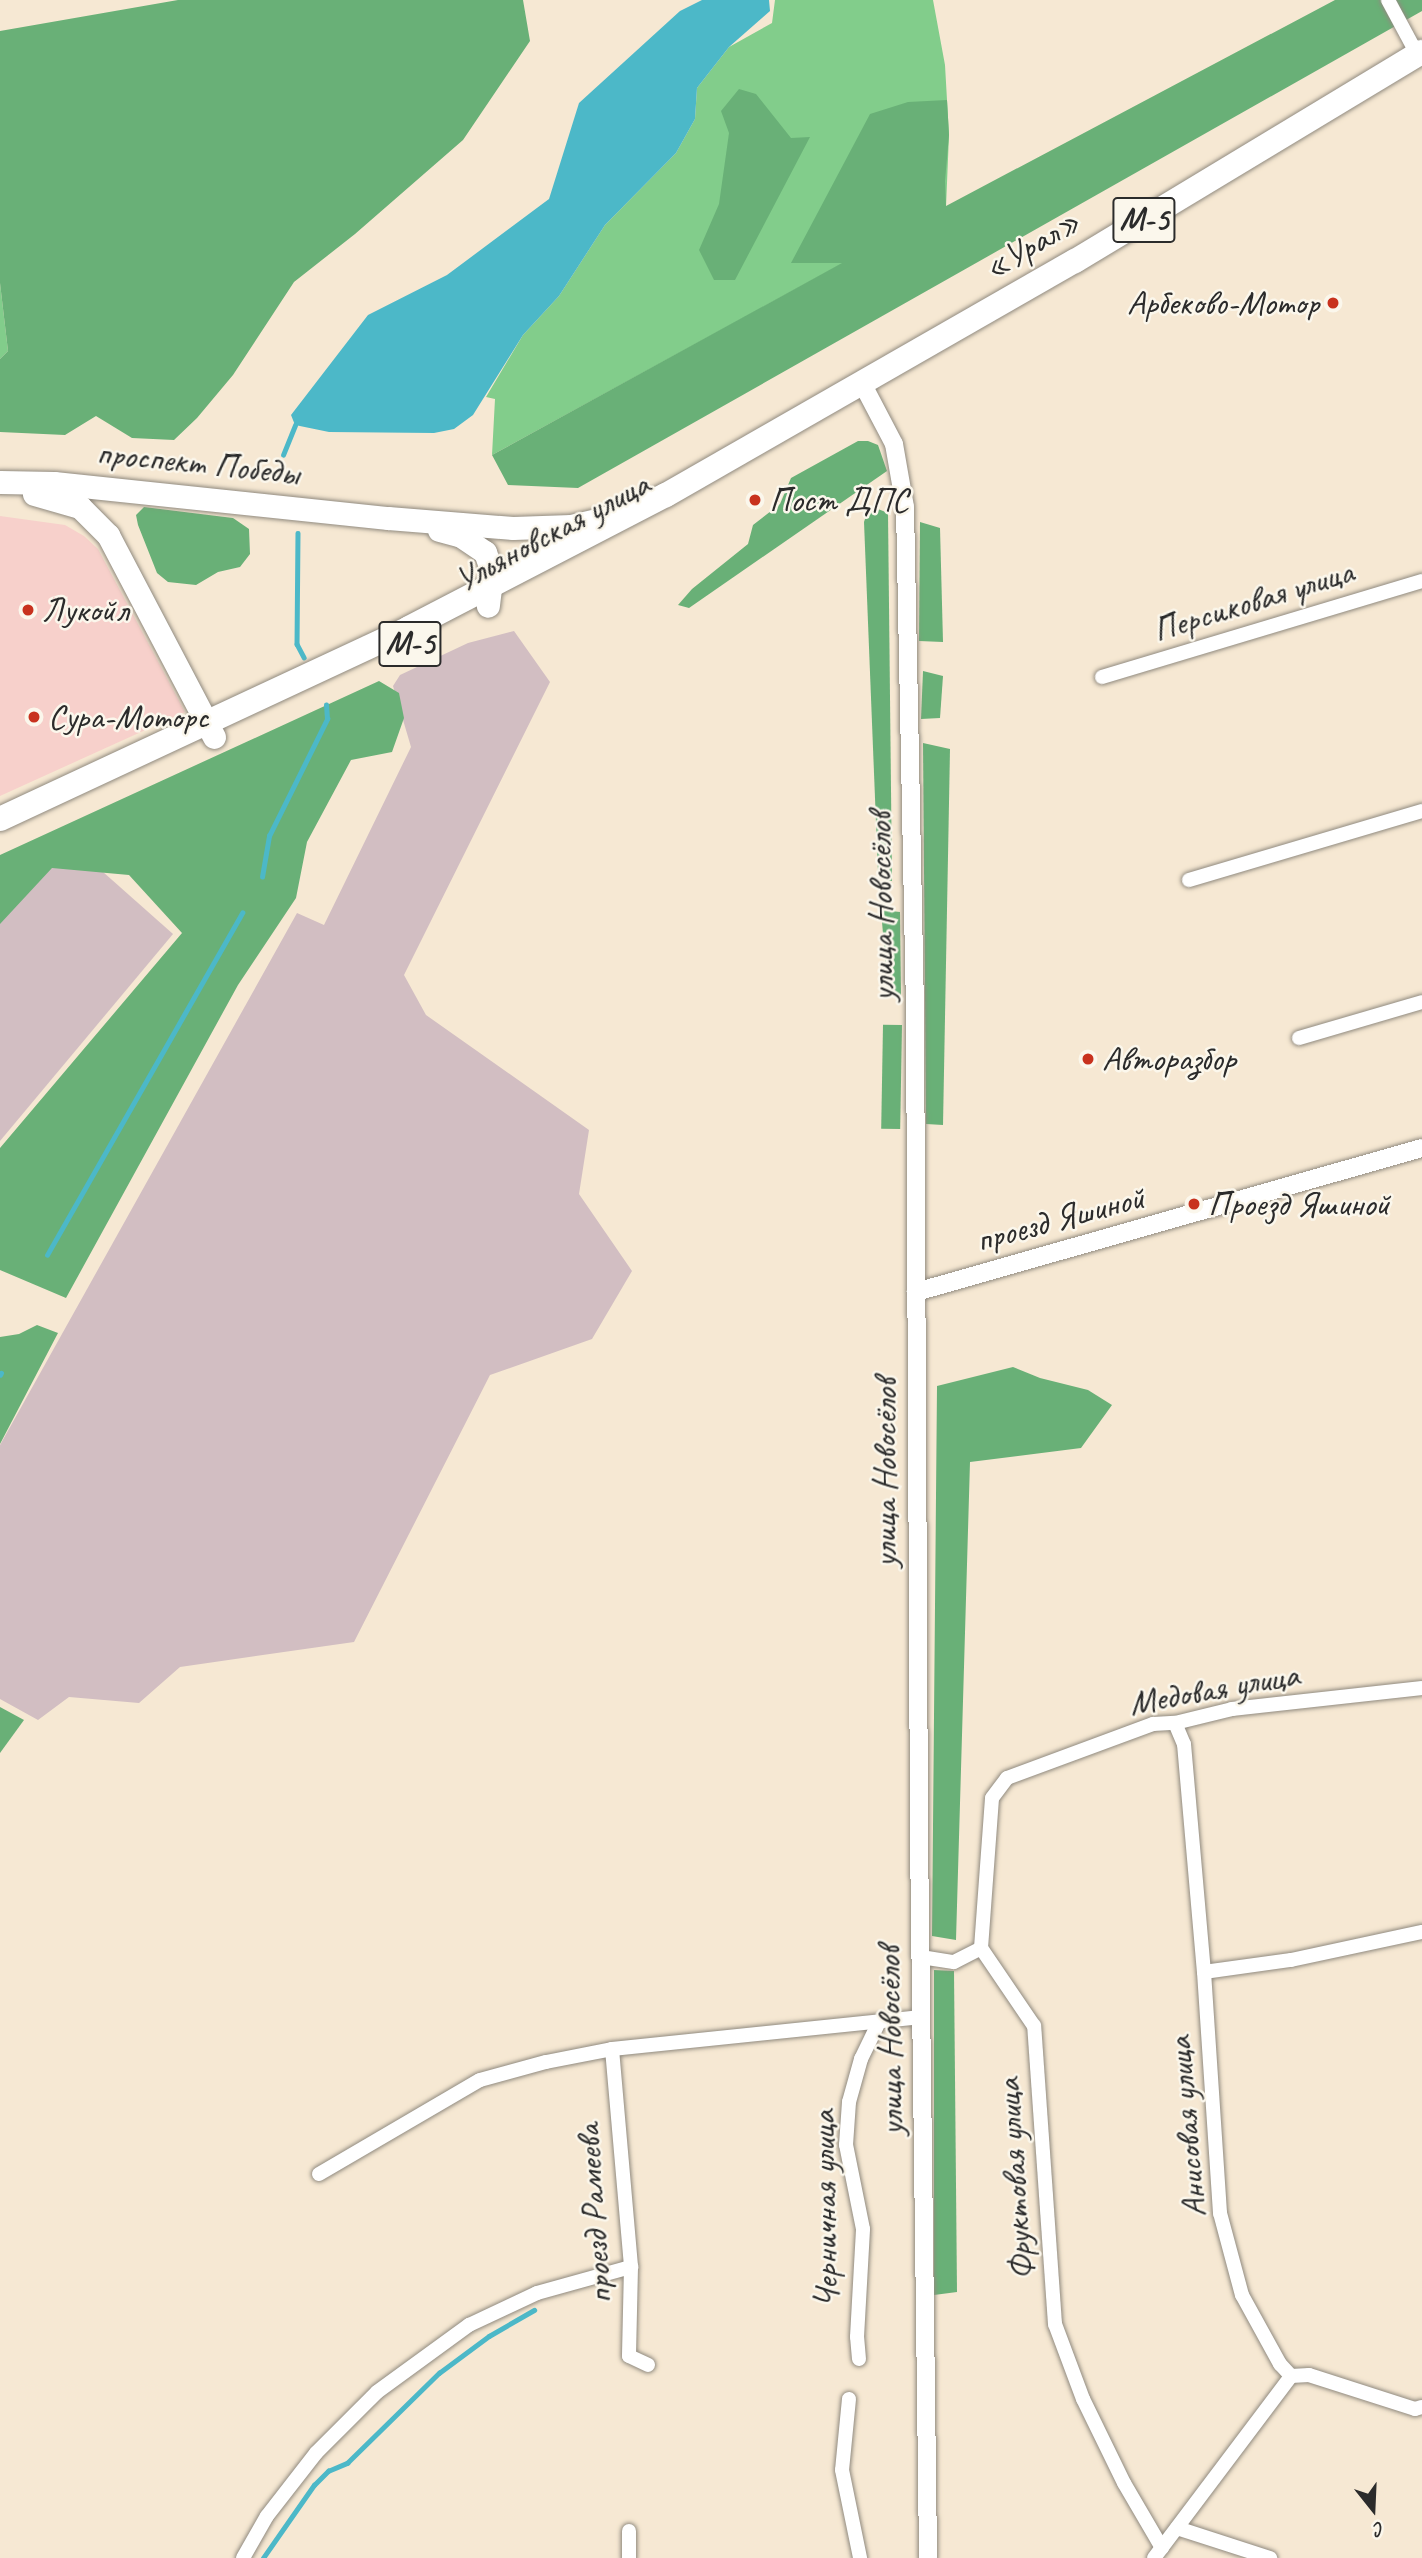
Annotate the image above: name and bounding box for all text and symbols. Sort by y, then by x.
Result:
road number: М-5 [1111,190,1177,249]
street label: «Урал» [976,201,1088,289]
place label: Арбеково-Мотор [1127,282,1319,324]
marker: Арбеково-Мотор [1325,295,1341,311]
street label: проспект Победы [95,431,301,495]
street label: Ульяновская улица [447,463,657,601]
place label: Пост ДПС [769,479,908,521]
marker: Пост ДПС [747,492,763,508]
street label: Персиковая улица [1146,550,1360,652]
place label: Лукойл [42,589,128,631]
marker: Лукойл [20,602,36,618]
road number: М-5 [377,614,443,674]
place label: Сура-Моторс [48,696,208,738]
marker: Сура-Моторс [26,709,42,725]
street label: улица Новосёлов [858,812,904,1002]
place label: Авторазбор [1102,1038,1236,1080]
marker: Авторазбор [1080,1051,1096,1067]
street label: проезд Яшиной [970,1176,1150,1262]
place label: Проезд Яшиной [1208,1183,1391,1225]
marker: Проезд Яшиной [1186,1196,1202,1212]
street label: улица Новосёлов [864,1379,906,1567]
street label: Медовая улица [1125,1653,1303,1725]
street label: улица Новосёлов [867,1946,913,2136]
street label: Анисовая улица [1158,2034,1216,2220]
street label: Фруктовая улица [987,2075,1043,2283]
street label: Черничная улица [802,2108,848,2310]
street label: проезд Рамеева [567,2124,621,2304]
north arrow [1338,2474,1408,2544]
text: С [1371,2516,1388,2542]

